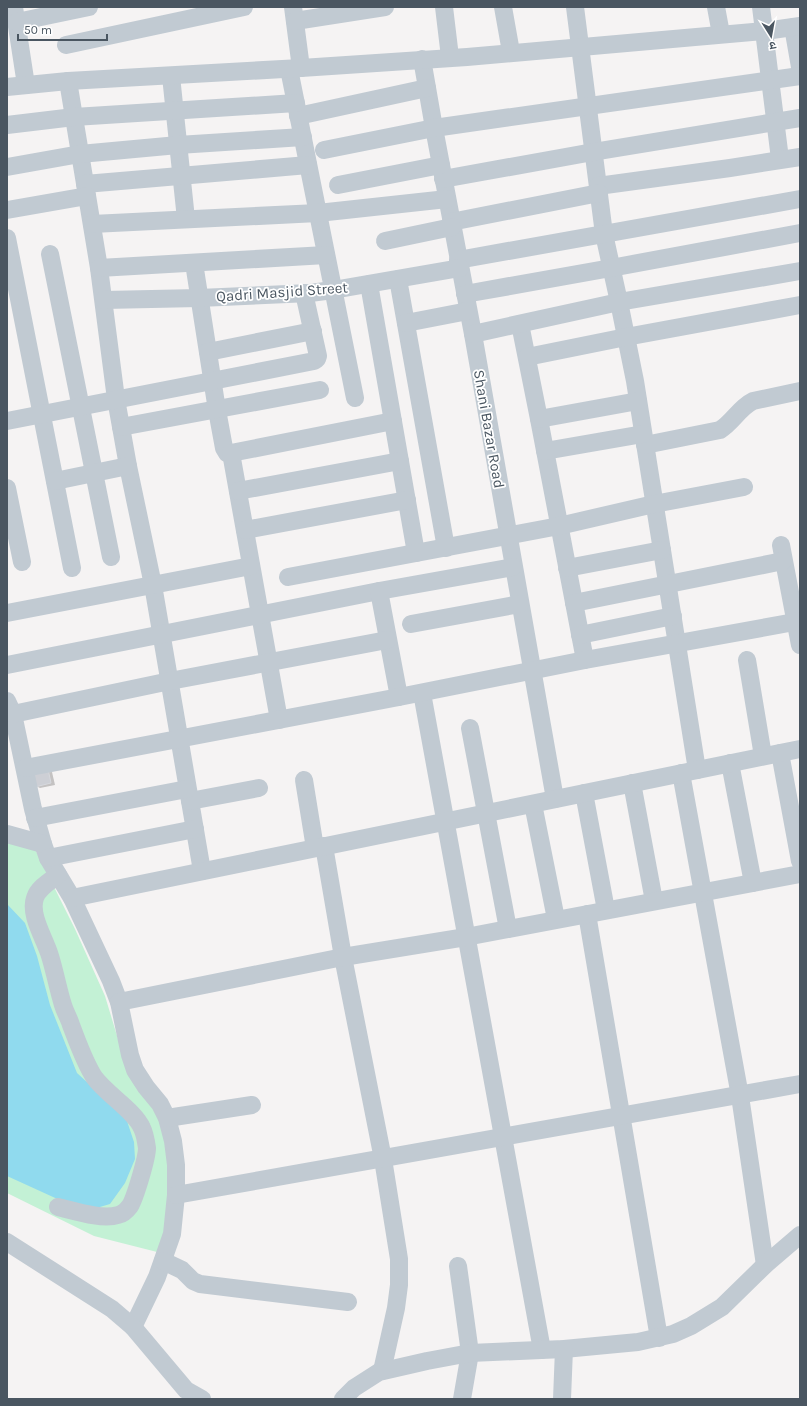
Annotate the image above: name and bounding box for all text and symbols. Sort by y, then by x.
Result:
scale bar [18,16,107,42]
north arrow [751,16,791,56]
text: 50 m [24,23,52,37]
text: उ [768,38,777,52]
street label: Qadri Masjid Street [216,278,349,306]
street label: Shani Bazar Road [470,368,508,490]

